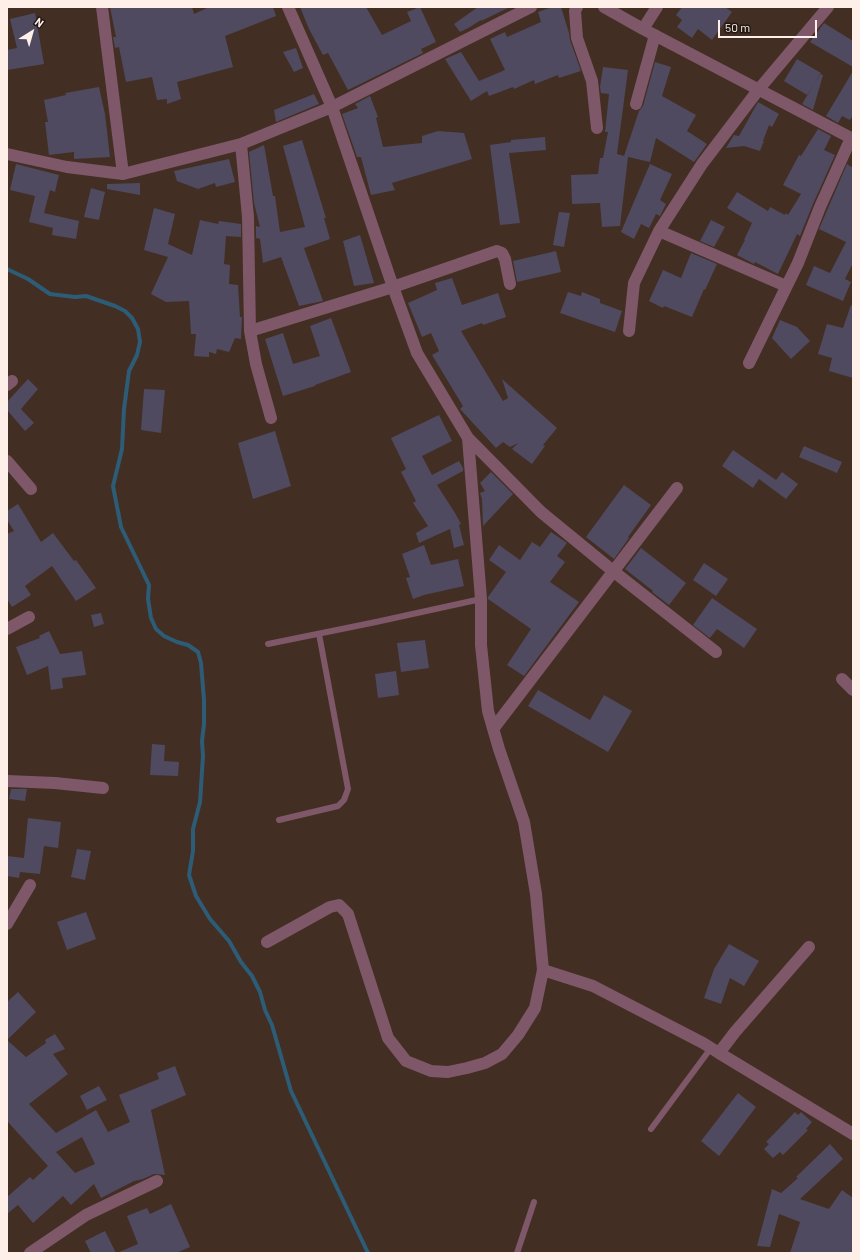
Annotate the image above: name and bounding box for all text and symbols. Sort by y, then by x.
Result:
north arrow [12,12,52,52]
scale bar [720,12,819,38]
text: N [33,15,46,29]
text: 50 m [725,20,750,34]

